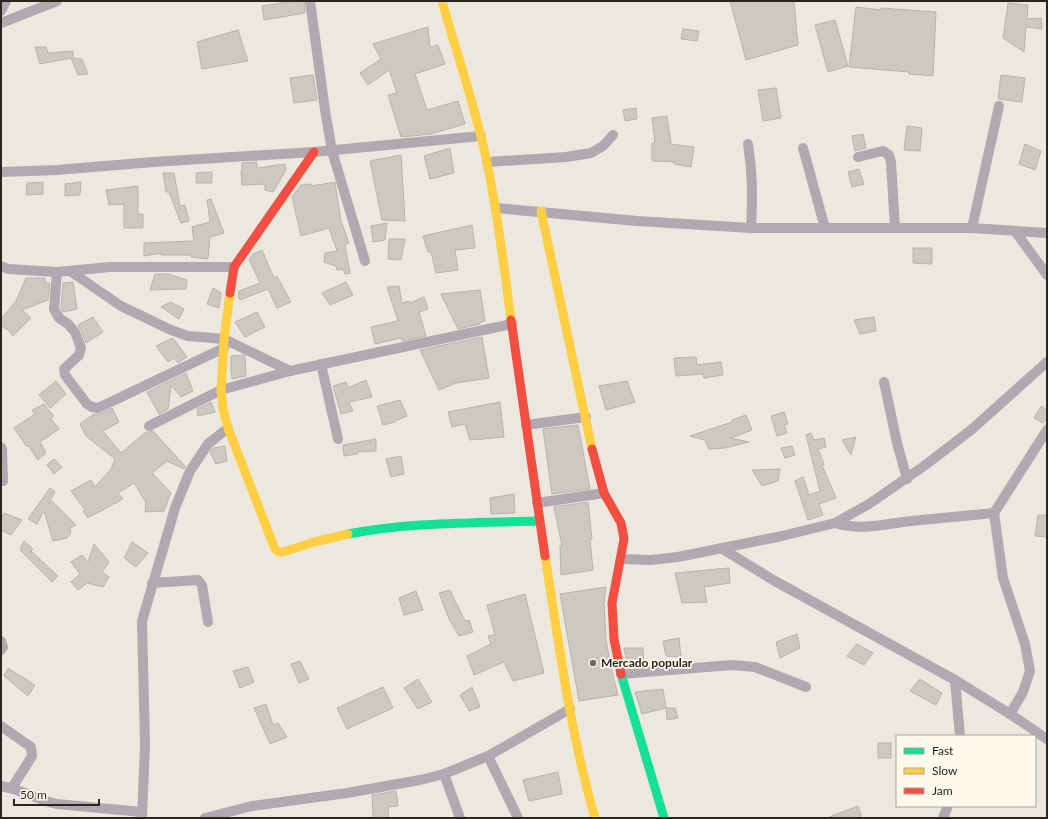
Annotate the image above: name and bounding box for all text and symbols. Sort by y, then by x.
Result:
place label: Mercado popular [601,655,693,670]
marker: Mercado popular [588,658,598,668]
legend [896,735,1036,807]
text: Fast [932,743,954,758]
text: Slow [932,763,958,778]
scale bar [14,781,99,807]
text: Jam [932,783,953,798]
text: 50 m [20,787,47,802]

